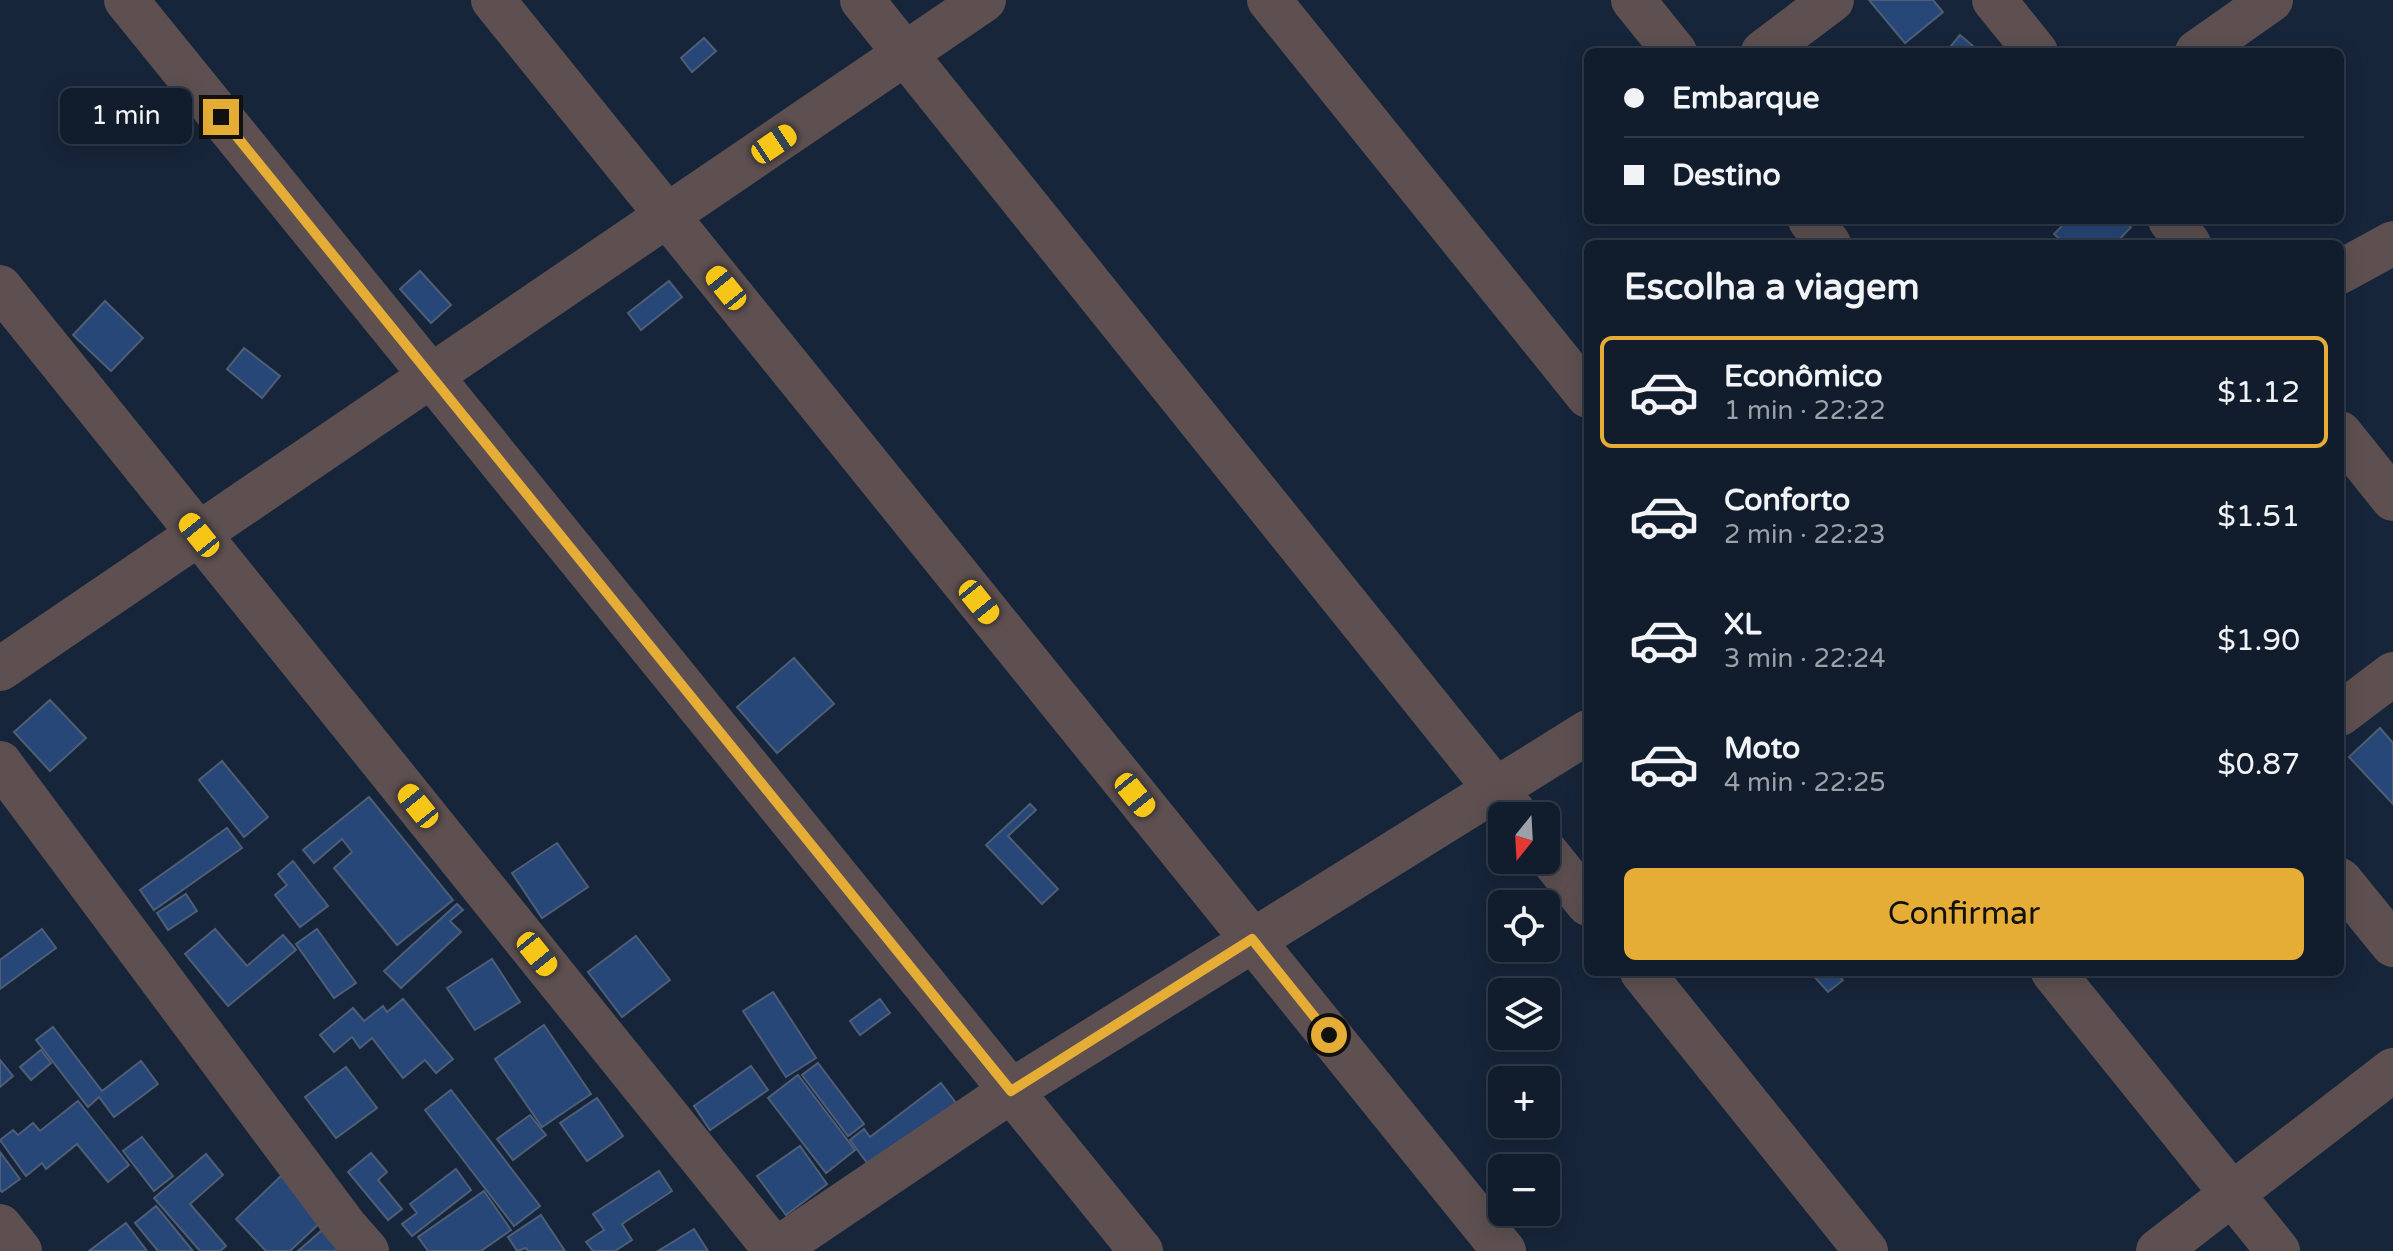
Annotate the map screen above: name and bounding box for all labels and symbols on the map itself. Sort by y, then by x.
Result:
callout: 1 min [61,89,193,145]
route end [203,99,239,135]
car [747,121,801,167]
car [702,262,750,314]
car [175,509,223,561]
car [955,576,1003,628]
car [1111,769,1159,821]
car [394,780,442,832]
north arrow [1488,802,1560,874]
car [513,928,561,980]
route start [1311,1017,1347,1053]

